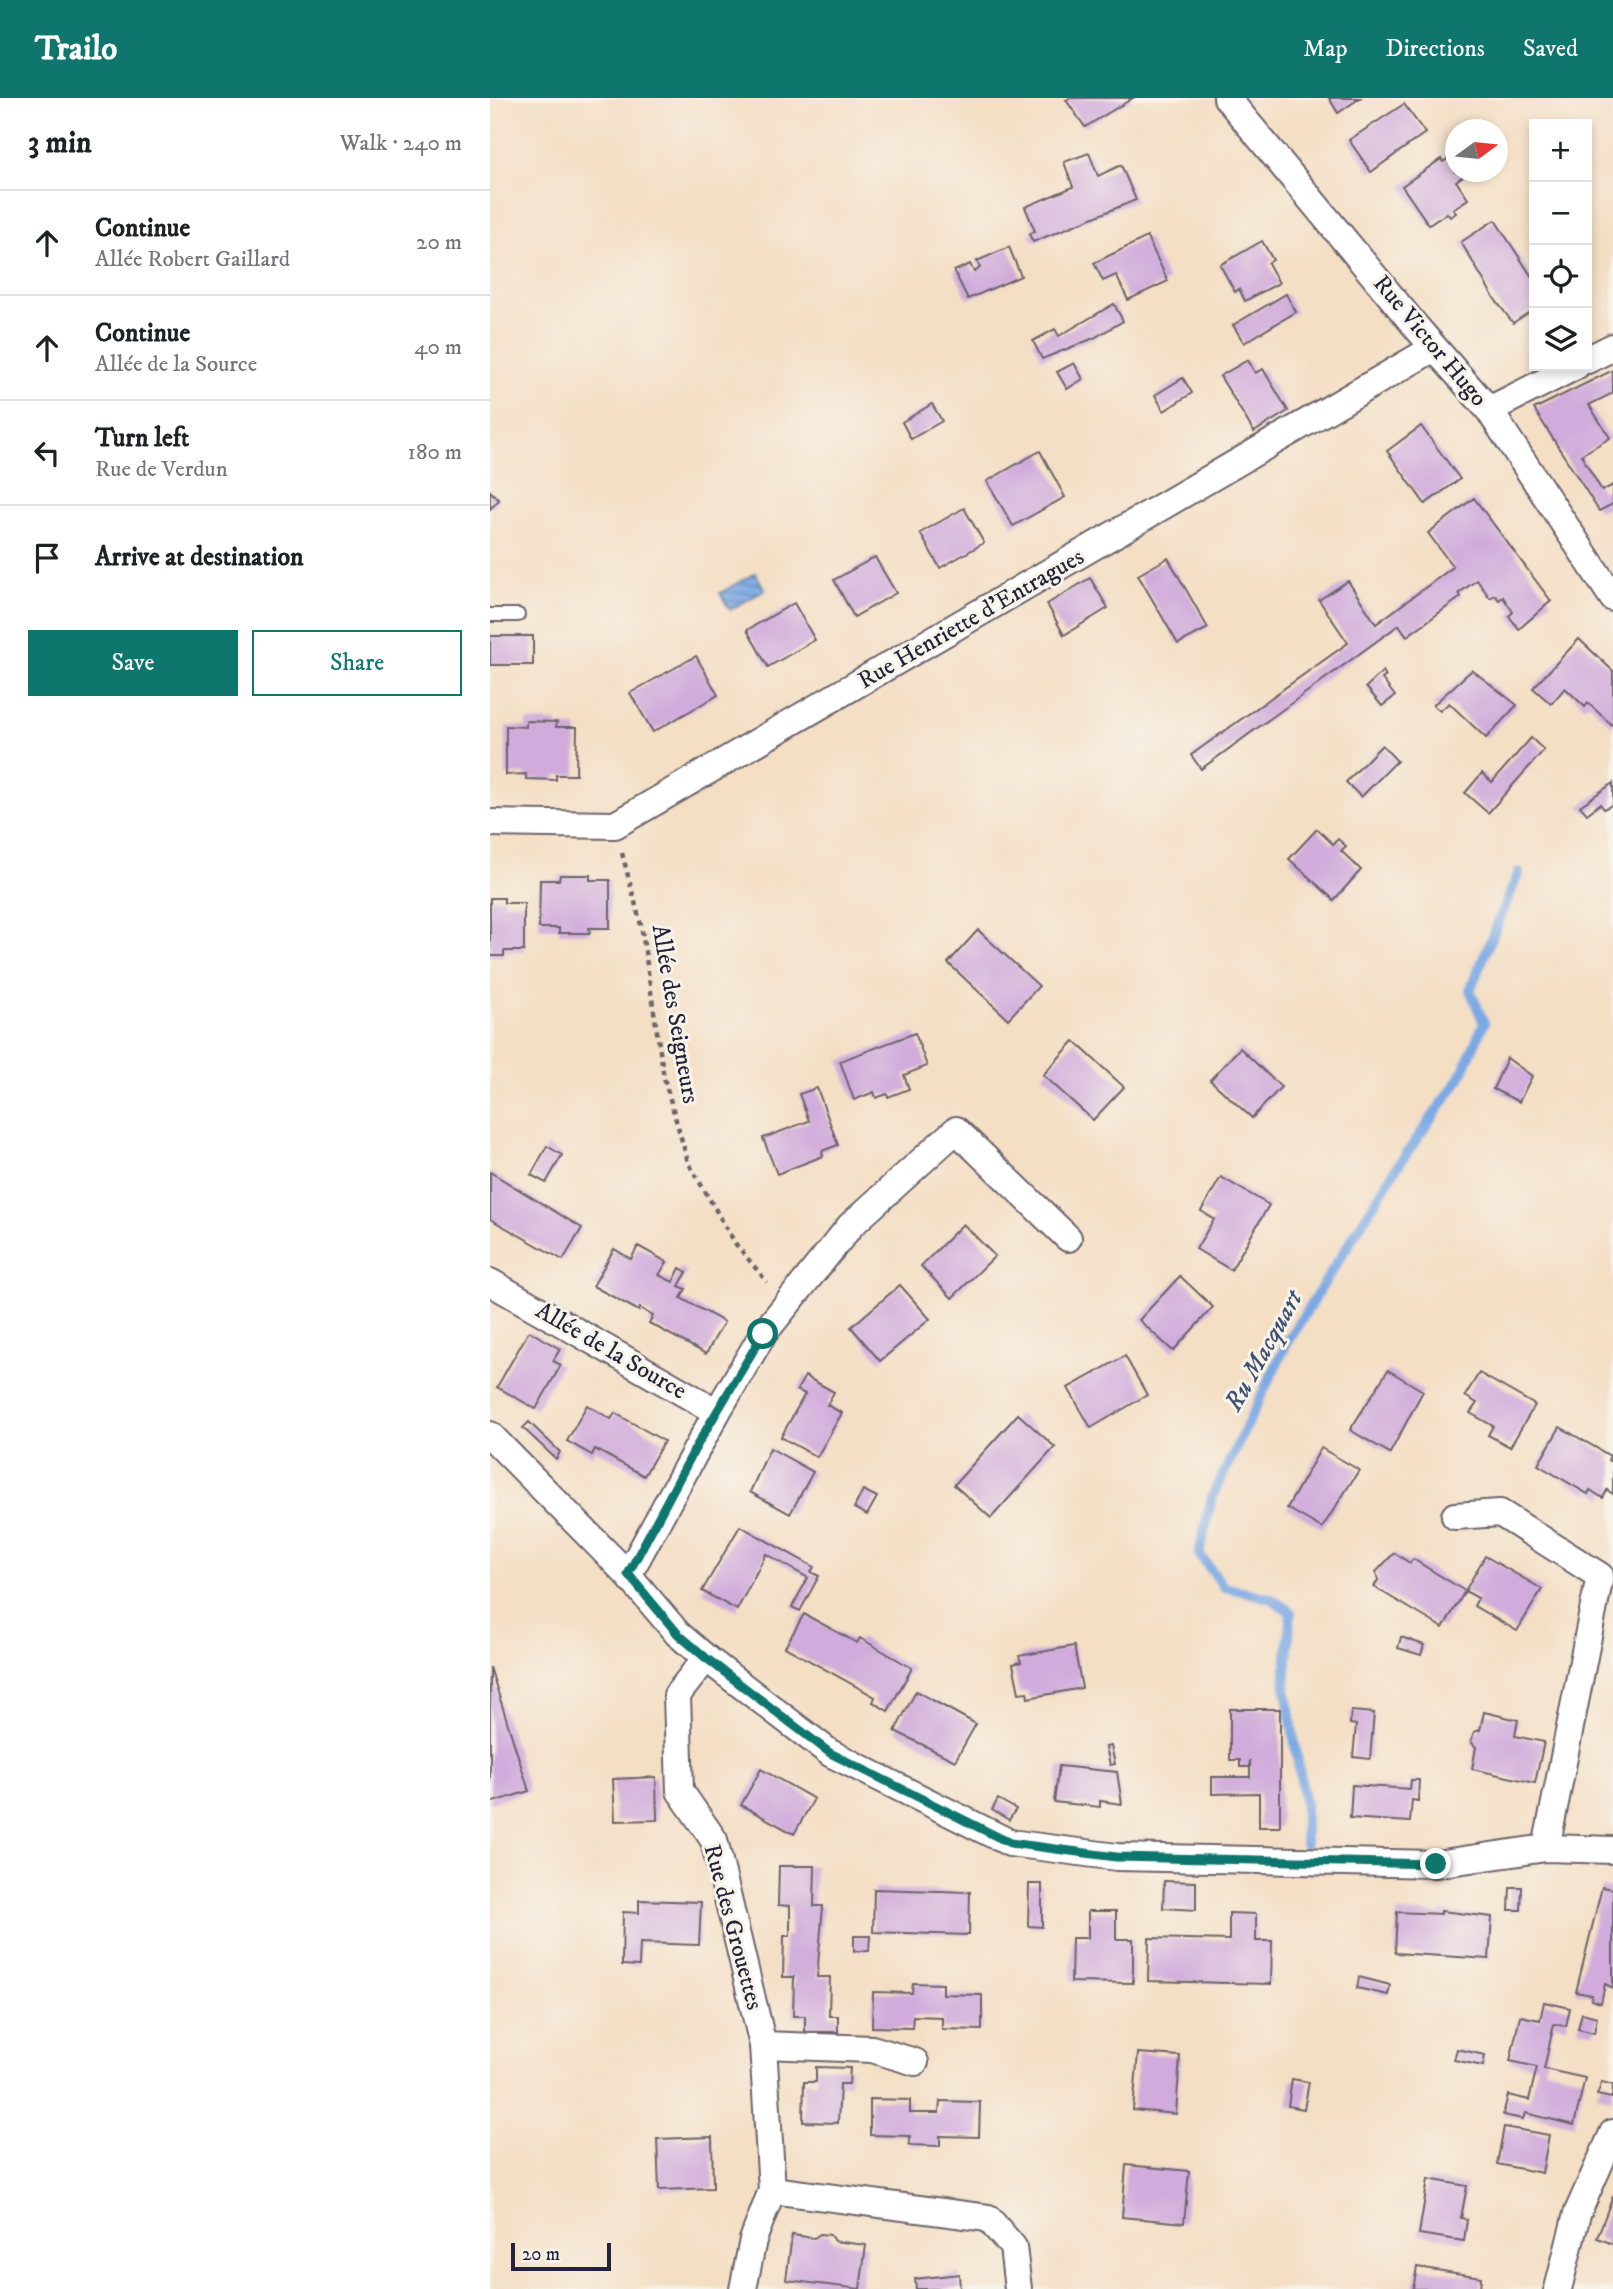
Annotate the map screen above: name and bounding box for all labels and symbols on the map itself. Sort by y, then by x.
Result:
north arrow [1445,119,1508,182]
street label: Rue Victor Hugo [1366,269,1494,413]
street label: Rue Henriette d'Entragues [853,542,1089,696]
street label: Allée des Seigneurs [645,922,705,1106]
water label: Ru Macquart [1217,1283,1312,1418]
street label: Allée de la Source [530,1296,692,1406]
route start [747,1318,778,1349]
street label: Rue des Grouettes [697,1841,769,2013]
route end [1420,1848,1451,1879]
scale bar [511,2240,611,2272]

